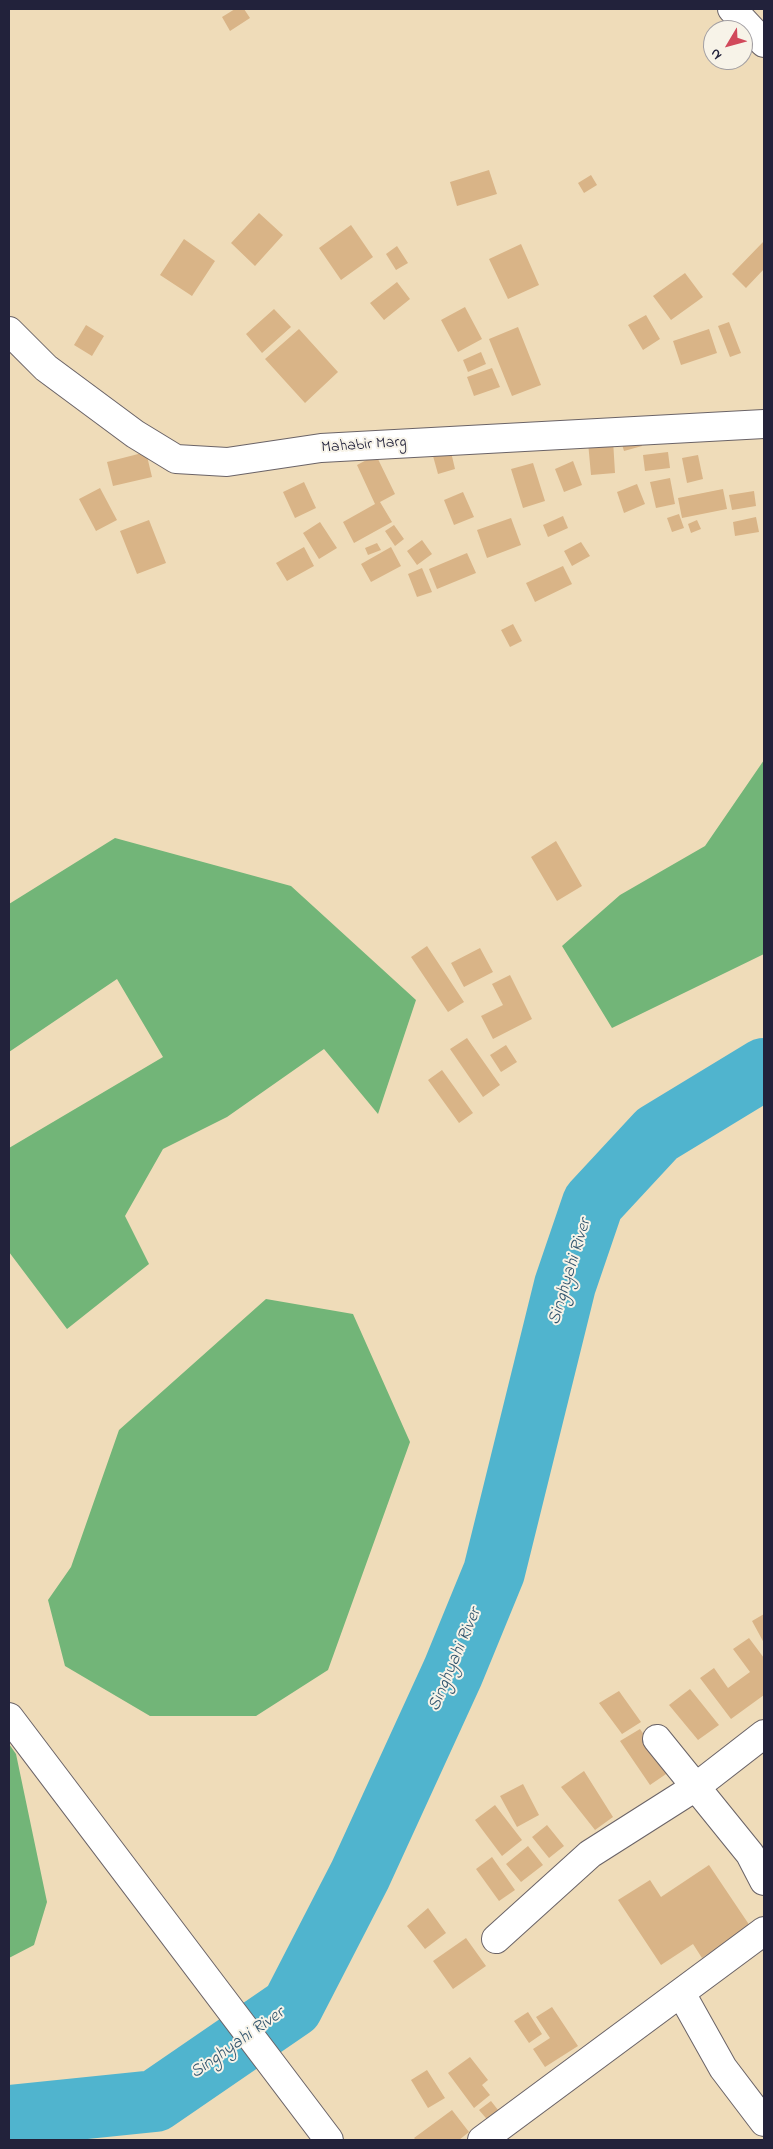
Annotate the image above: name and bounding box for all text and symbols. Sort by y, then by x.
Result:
north arrow [703,20,753,70]
text: N [705,44,728,64]
street label: Mahabir Marg [321,433,407,459]
water label: Singhyahi River [545,1216,597,1328]
water label: Singhyahi River [425,1605,487,1715]
water label: Singhyahi River [187,2004,289,2084]

